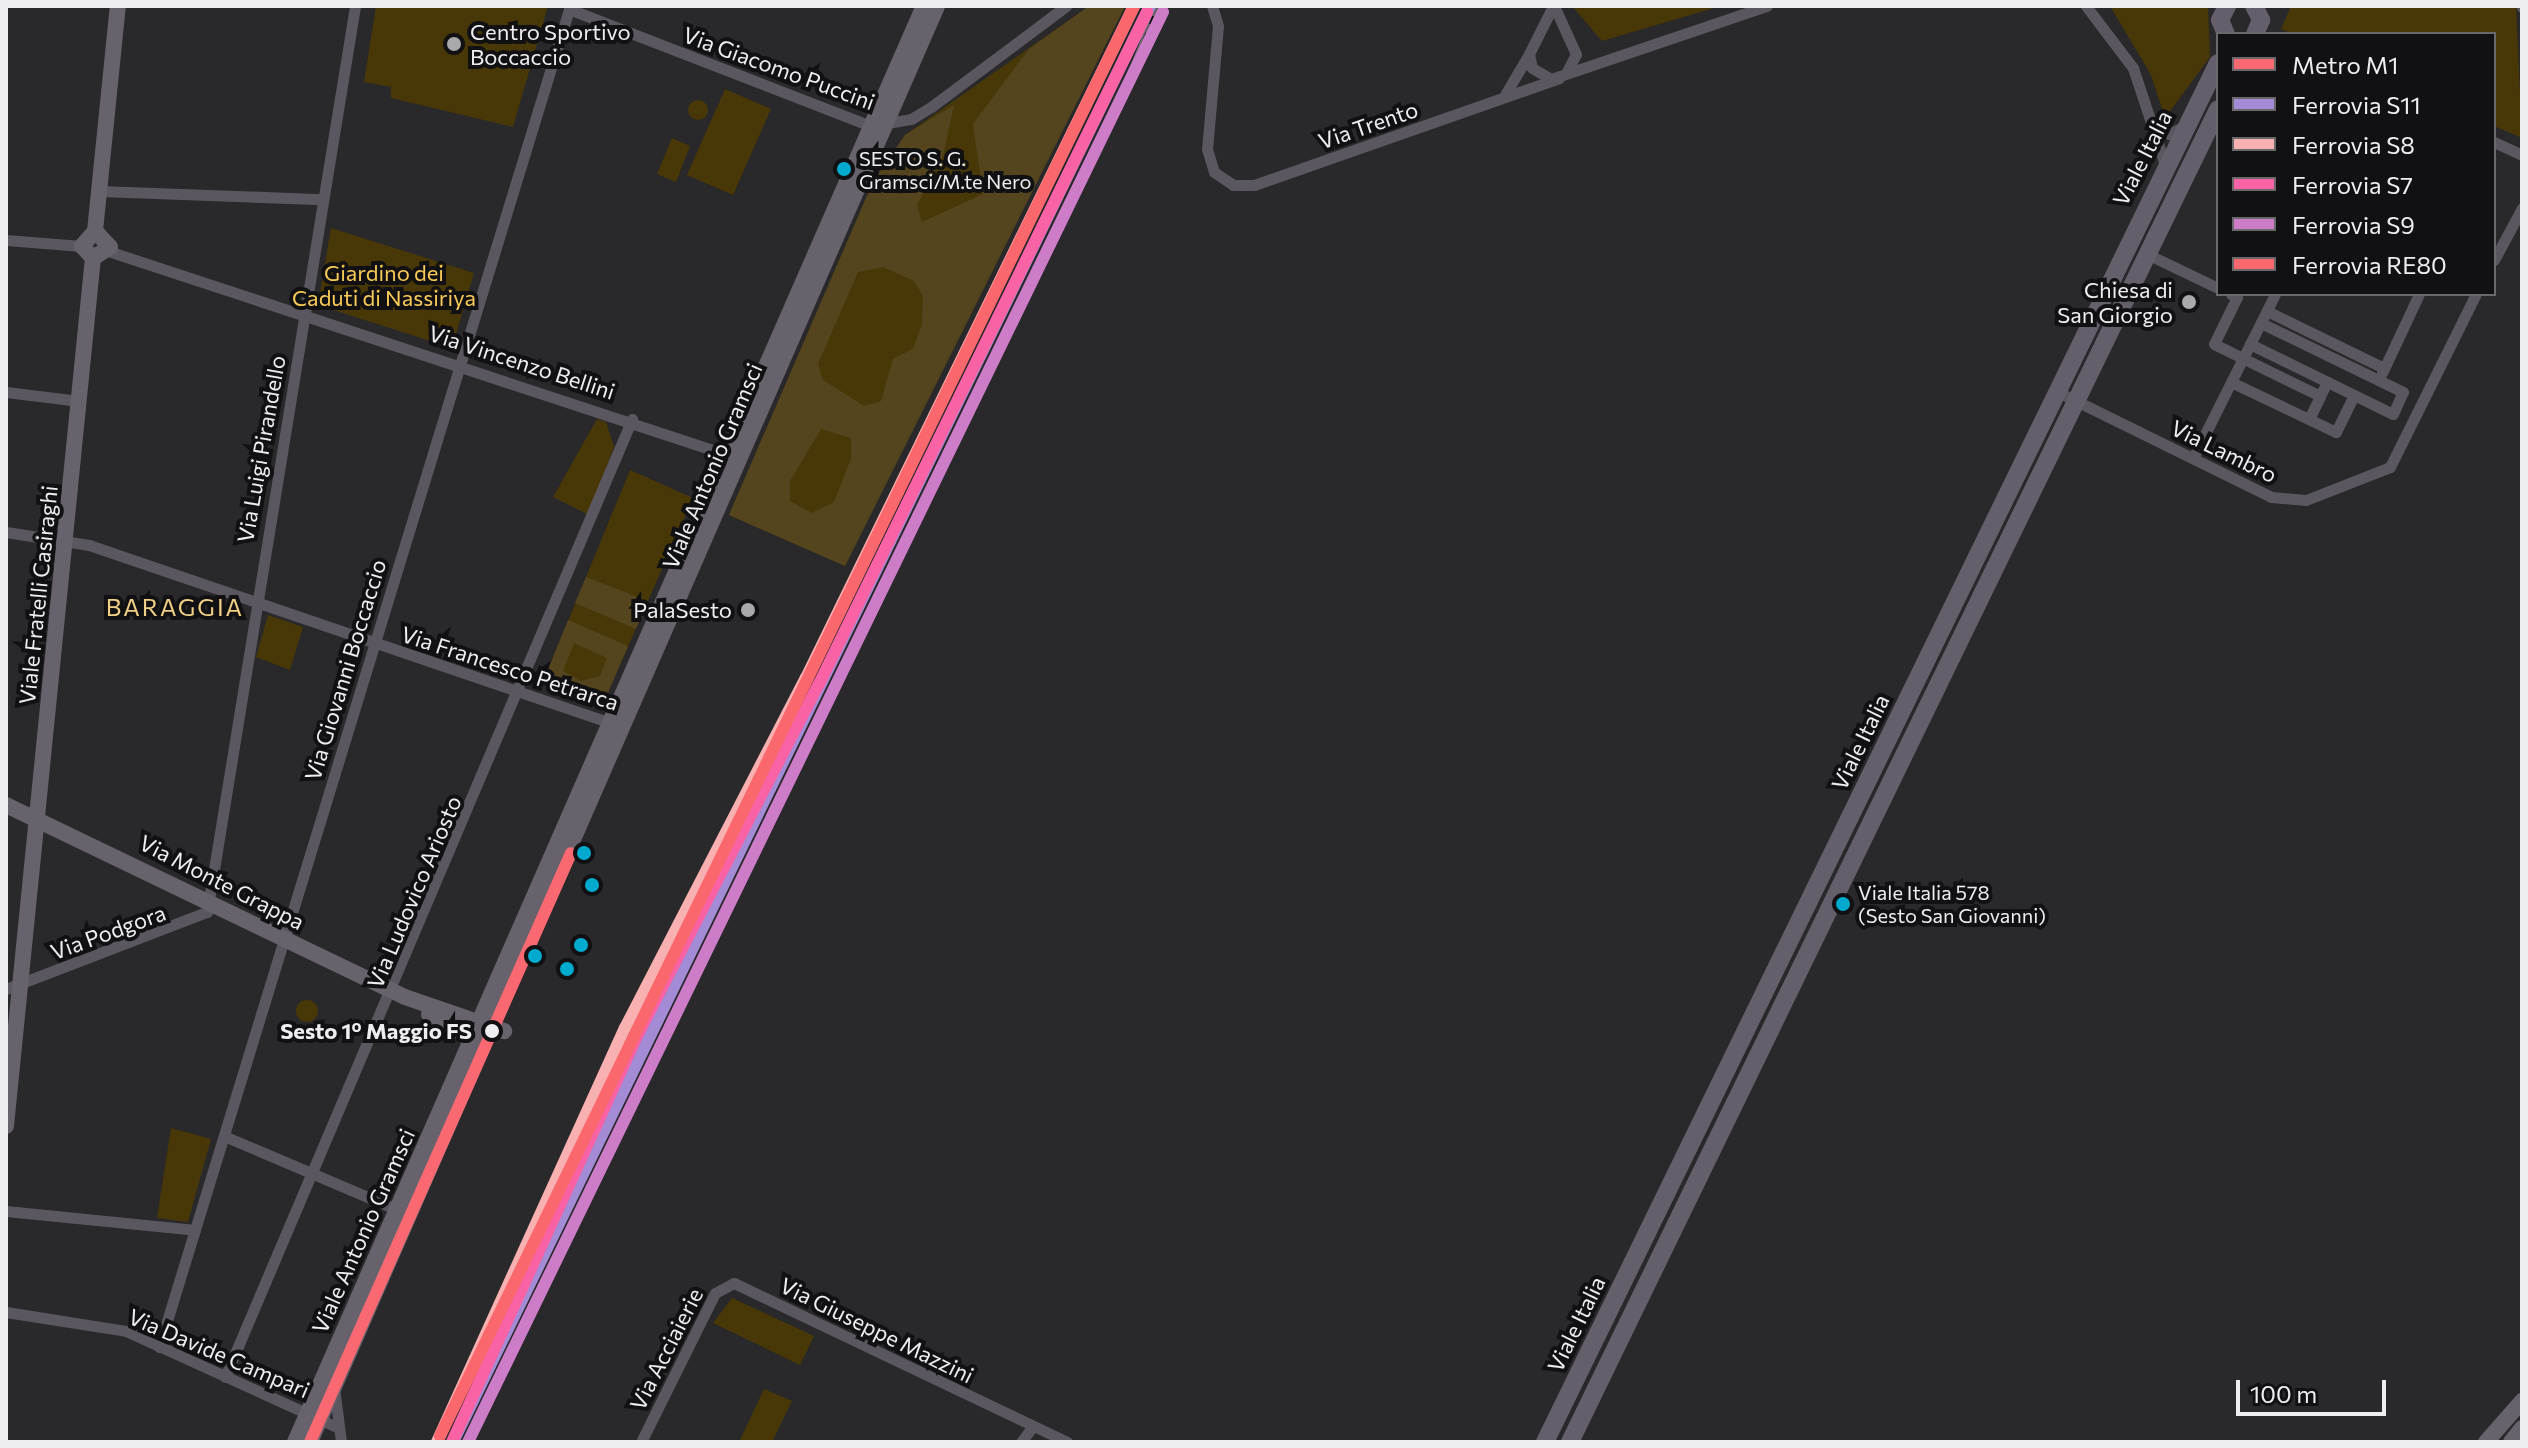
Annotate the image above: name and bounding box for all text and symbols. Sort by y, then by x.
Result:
place label: Centro Sportivo Boccaccio [470,18,631,70]
street label: Via Giacomo Puccini [680,21,878,115]
legend [2216,32,2496,296]
marker: Centro Sportivo Boccaccio [445,35,463,53]
text: Metro M1 [2292,50,2399,79]
text: Ferrovia S11 [2292,90,2421,119]
street label: Via Trento [1315,96,1421,154]
street label: Viale Italia [2107,106,2177,210]
text: Ferrovia S8 [2292,130,2415,159]
place label: SESTO S. G. Gramsci/M.te Nero [859,146,1032,193]
marker: SESTO S. G. Gramsci/M.te Nero [836,161,852,177]
text: Ferrovia S7 [2292,170,2413,199]
text: Ferrovia S9 [2292,210,2415,239]
text: Ferrovia RE80 [2292,250,2447,279]
park label: Giardino dei Caduti di Nassiriya [292,259,476,310]
place label: Chiesa di San Giorgio [2057,276,2173,328]
marker: Chiesa di San Giorgio [2180,293,2198,311]
street label: Via Vincenzo Bellini [426,319,618,405]
street label: Via Luigi Pirandello [232,353,290,545]
street label: Viale Antonio Gramsci [657,359,767,573]
street label: Via Lambro [2167,414,2281,488]
street label: Viale Fratelli Casiraghi [13,484,63,706]
street label: Via Giovanni Boccaccio [299,556,391,784]
district label: BARAGGIA [106,593,244,621]
place label: PalaSesto [633,597,732,623]
marker: PalaSesto [739,601,757,619]
street label: Via Francesco Petrarca [398,620,622,716]
street label: Viale Italia [1826,690,1894,794]
street label: Via Ludovico Ariosto [362,792,466,992]
street label: Via Monte Grappa [135,829,309,935]
unlabelled marker [576,845,592,861]
unlabelled marker [584,877,600,893]
place label: Viale Italia 578 (Sesto San Giovanni) [1858,880,2046,927]
marker: Viale Italia 578 (Sesto San Giovanni) [1835,896,1851,912]
street label: Via Podgora [47,899,169,965]
unlabelled marker [573,937,589,953]
unlabelled marker [527,948,543,964]
unlabelled marker [559,961,575,977]
place label: Sesto 1º Maggio FS [280,1018,472,1044]
marker: Sesto 1º Maggio FS [479,1018,505,1044]
street label: Viale Antonio Gramsci [306,1125,420,1337]
street label: Via Giuseppe Mazzini [776,1272,978,1388]
street label: Viale Italia [1542,1272,1610,1376]
street label: Via Acciaierie [624,1284,708,1414]
street label: Via Davide Campari [124,1303,314,1403]
scale bar [2240,1364,2390,1414]
text: 100 m [2250,1379,2317,1408]

